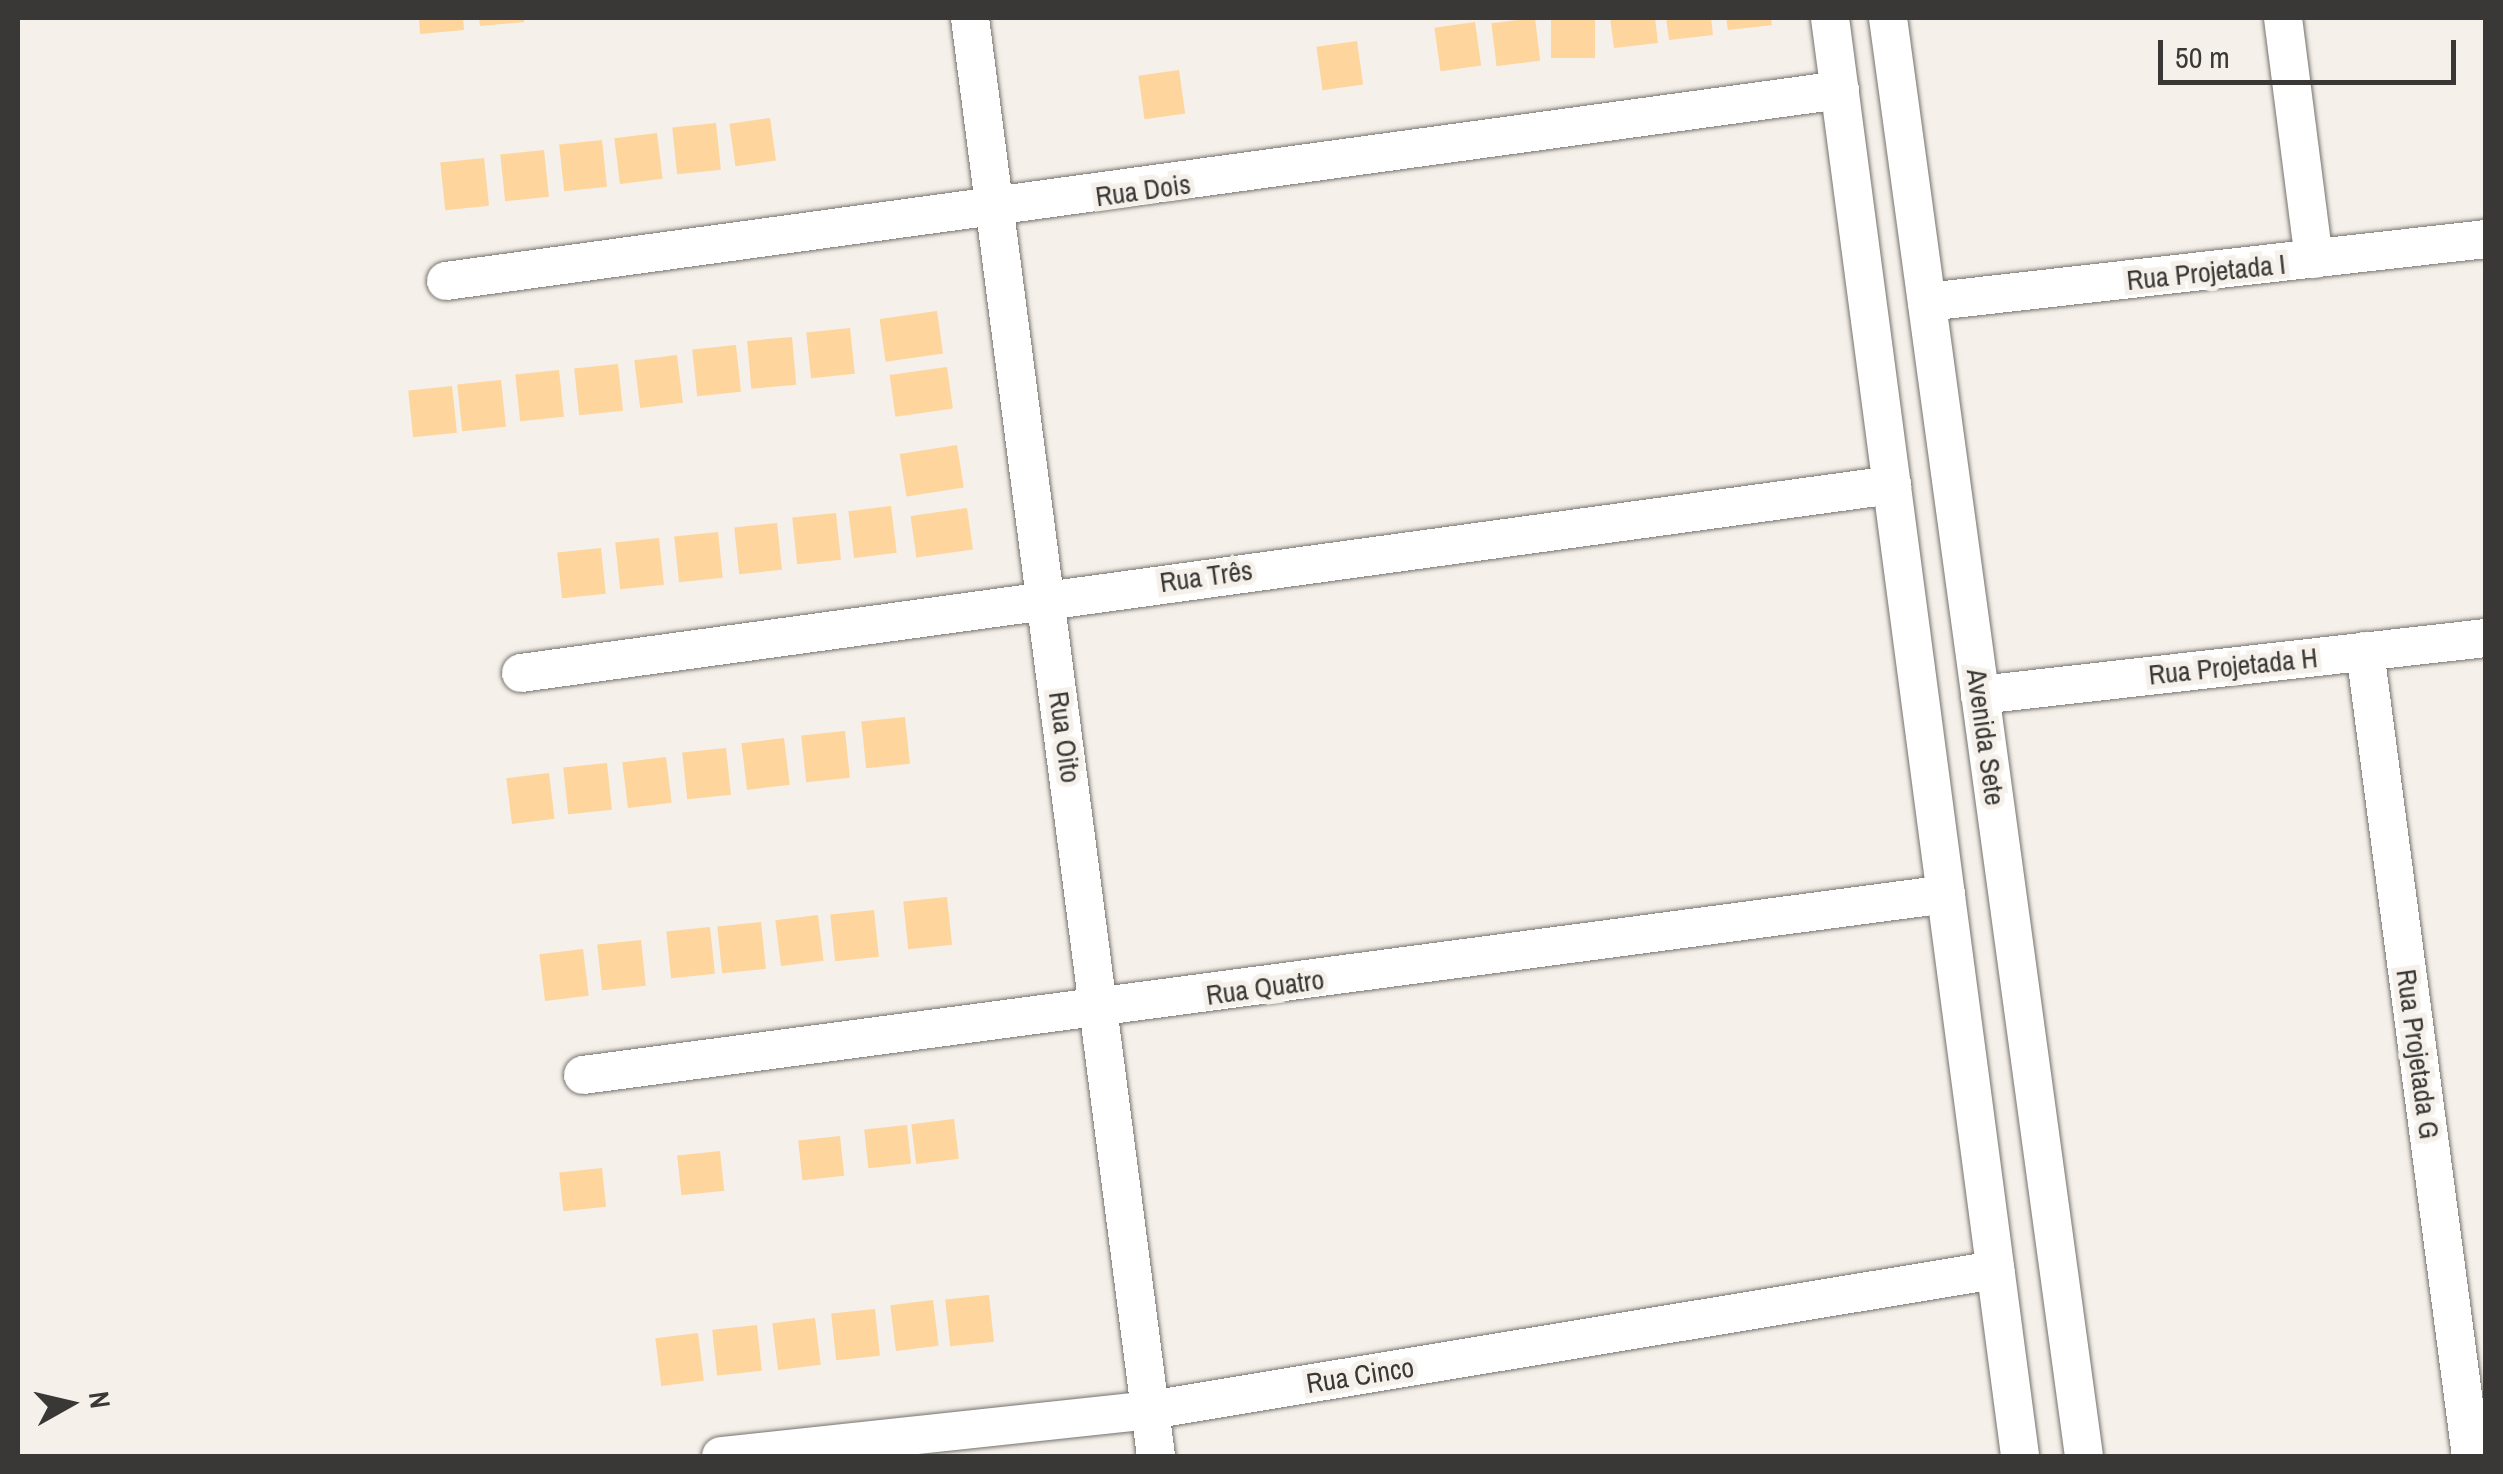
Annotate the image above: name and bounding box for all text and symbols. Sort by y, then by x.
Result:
scale bar [2163,20,2460,82]
text: 50 m [2175,37,2230,77]
street label: Rua Dois [1093,167,1193,213]
street label: Rua Projetada I [2125,247,2287,297]
street label: Rua Três [1157,553,1255,599]
street label: Rua Projetada H [2147,640,2319,692]
street label: Avenida Sete [1960,667,2012,807]
street label: Rua Oito [1042,689,1088,785]
street label: Rua Quatro [1204,962,1326,1012]
street label: Rua Projetada G [2389,967,2447,1141]
street label: Rua Cinco [1304,1350,1416,1400]
north arrow [20,1354,120,1454]
text: N [80,1389,120,1411]

